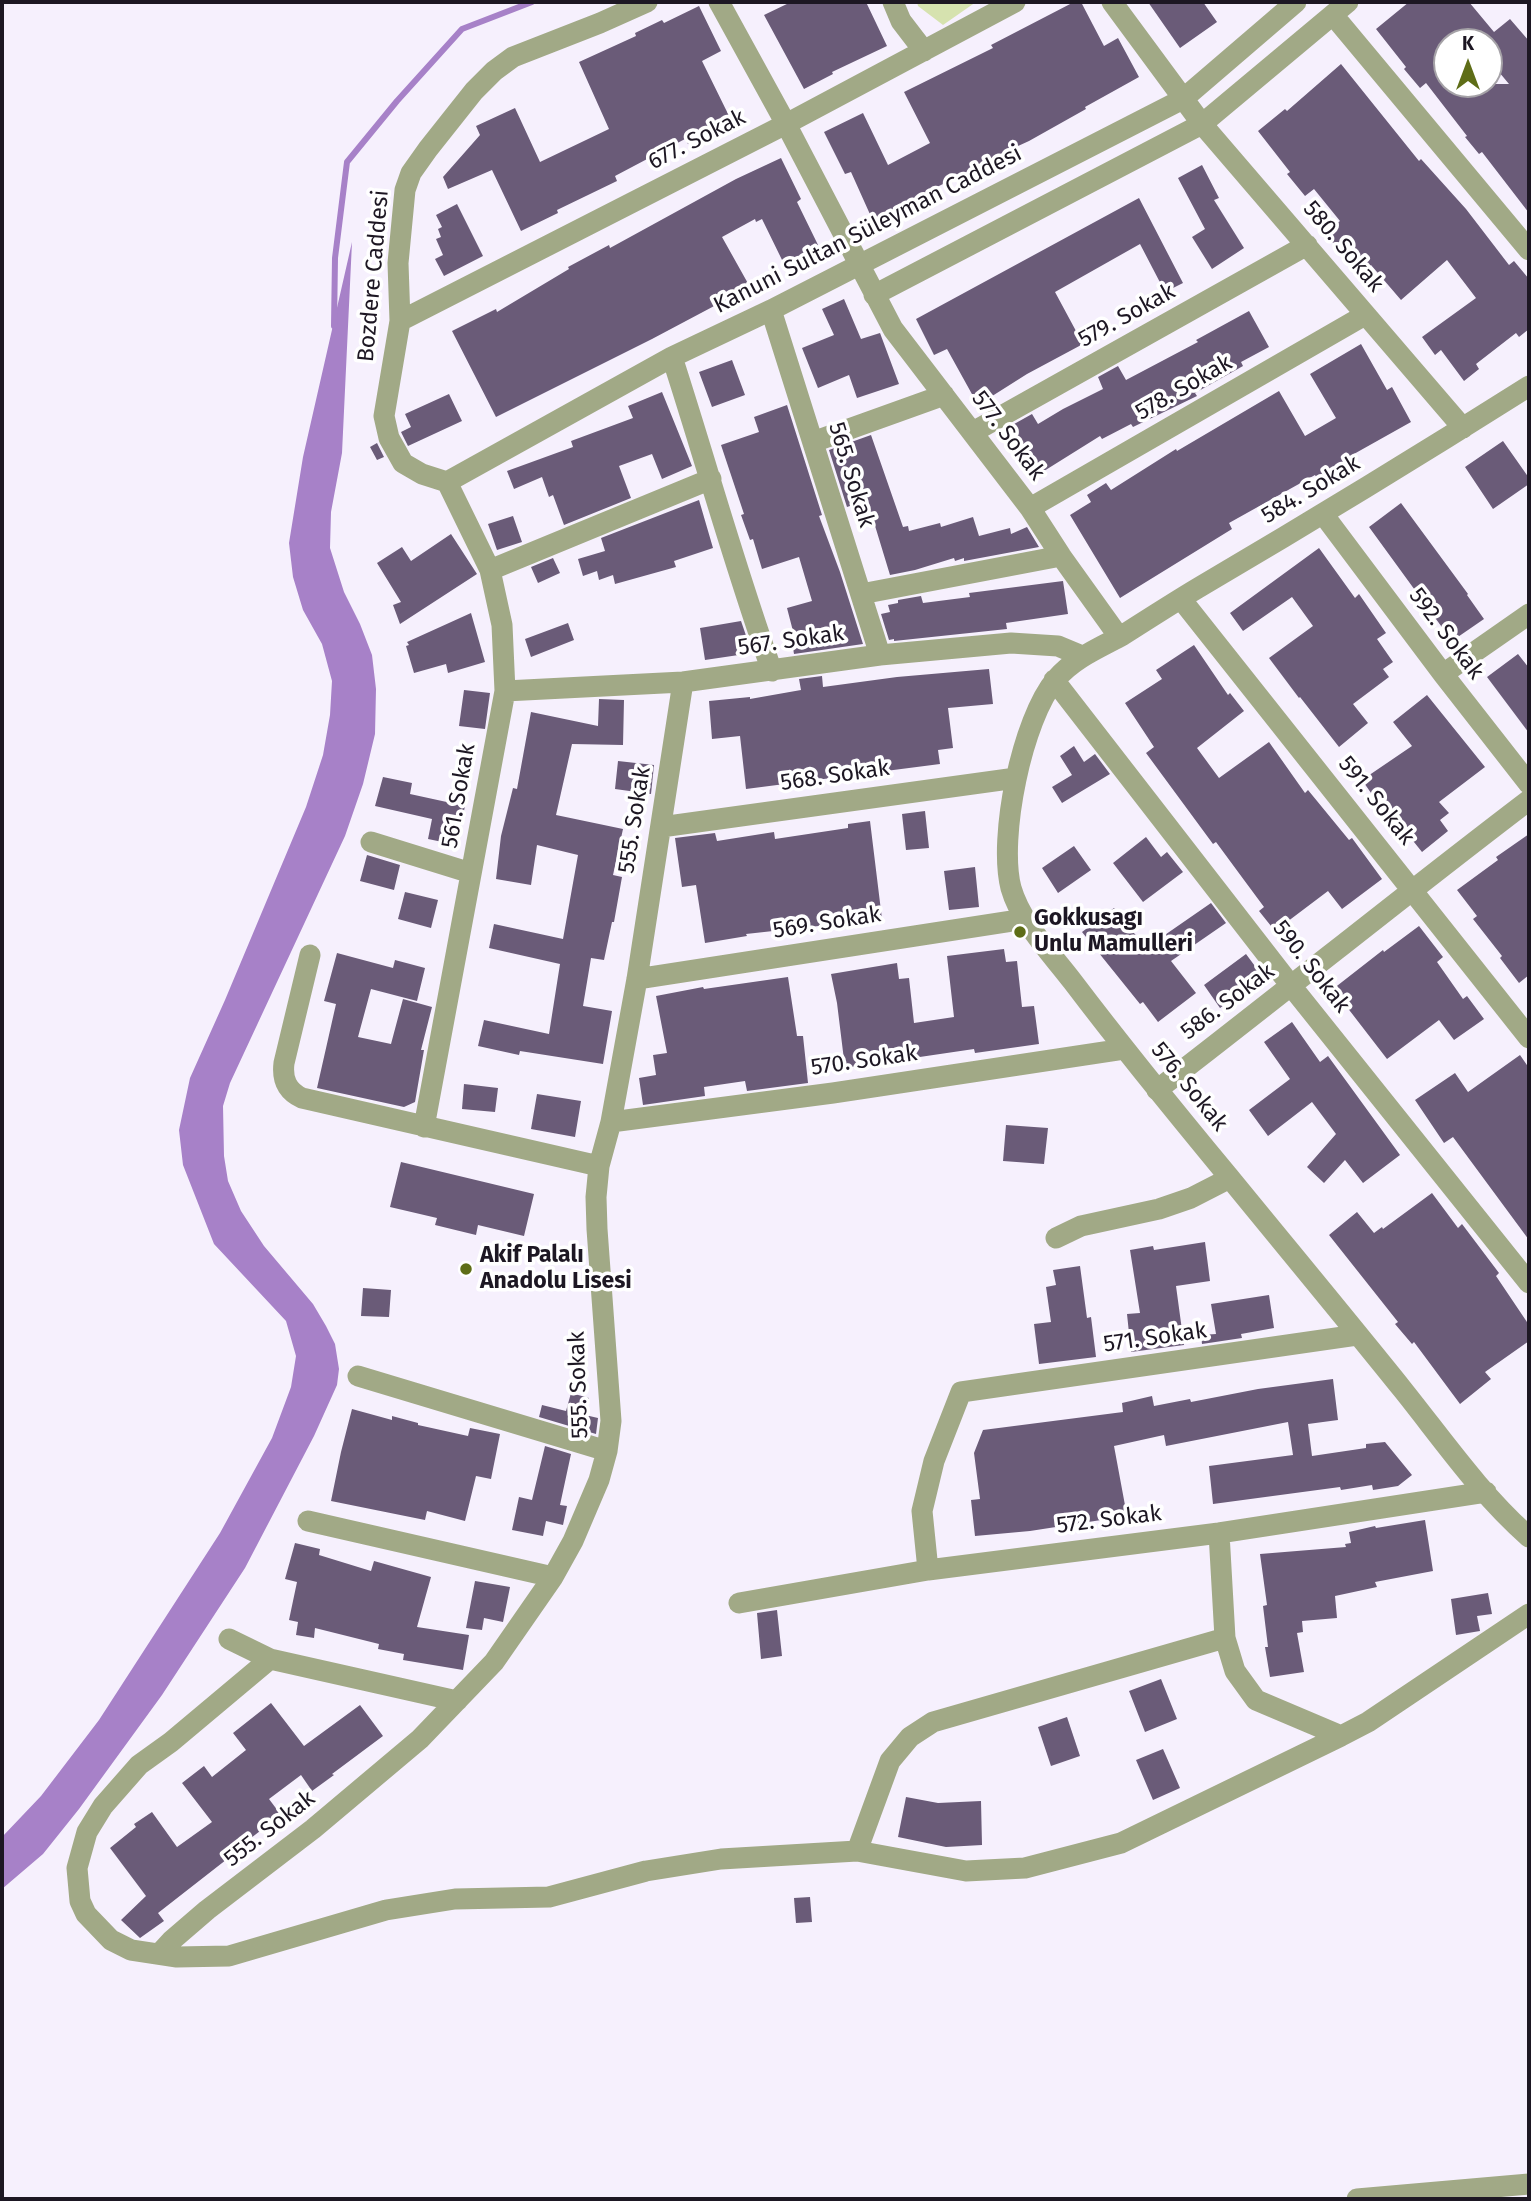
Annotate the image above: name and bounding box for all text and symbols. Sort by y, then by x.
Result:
north arrow [1433,28,1503,98]
text: K [1462,32,1474,55]
street label: 677. Sokak [644,104,750,176]
street label: Kanuni Sultan Süleyman Caddesi [709,140,1027,320]
street label: Bozdere Caddesi [353,189,395,363]
street label: 580. Sokak [1297,196,1389,298]
street label: 579. Sokak [1074,278,1180,354]
street label: 578. Sokak [1131,349,1237,427]
street label: 577. Sokak [965,386,1051,486]
street label: 565. Sokak [822,419,880,531]
street label: 584. Sokak [1257,450,1365,530]
street label: 592. Sokak [1403,583,1489,685]
street label: 567. Sokak [736,620,846,662]
street label: 561. Sokak [436,741,482,851]
street label: 591. Sokak [1332,751,1420,851]
street label: 568. Sokak [779,755,891,797]
street label: 555. Sokak [613,765,657,875]
street label: 569. Sokak [771,901,883,945]
place label: Gokkusagı Unlu Mamulleri [1034,905,1193,959]
street label: 590. Sokak [1266,915,1356,1019]
marker: Gokkusagı Unlu Mamulleri [1012,924,1028,940]
street label: 586. Sokak [1176,958,1280,1046]
street label: 576. Sokak [1145,1037,1233,1137]
street label: 570. Sokak [809,1040,919,1082]
place label: Akif Palalı Anadolu Lisesi [480,1242,632,1296]
marker: Akif Palalı Anadolu Lisesi [458,1261,474,1277]
street label: 571. Sokak [1102,1317,1208,1359]
street label: 555. Sokak [563,1331,595,1439]
street label: 572. Sokak [1055,1500,1163,1540]
street label: 555. Sokak [219,1785,321,1873]

